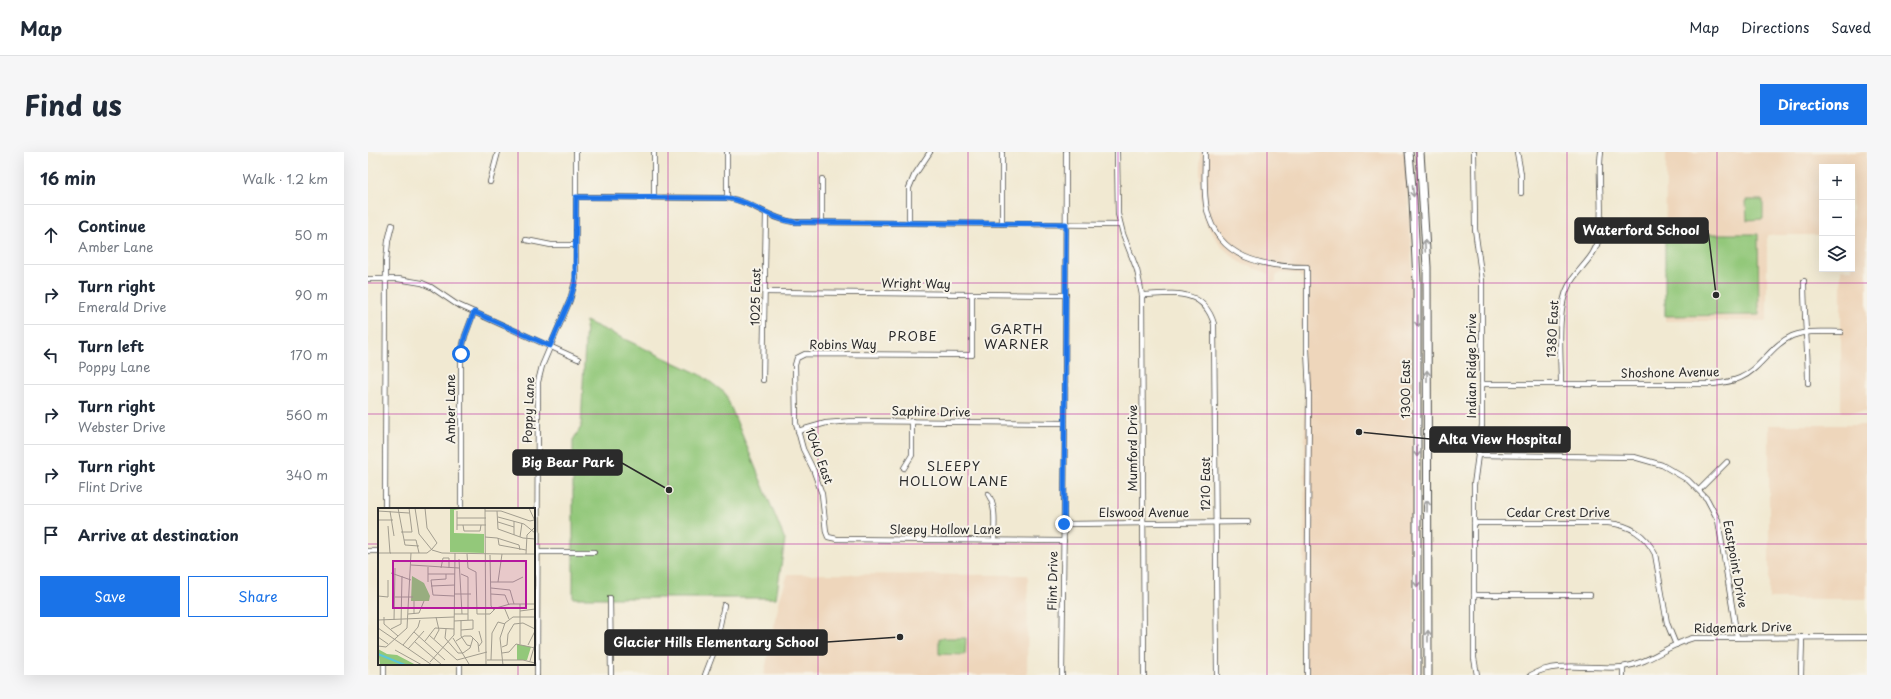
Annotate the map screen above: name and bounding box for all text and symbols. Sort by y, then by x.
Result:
text: Map [20,14,62,42]
text: Map [1689,17,1719,38]
text: Directions [1741,17,1809,38]
text: Saved [1831,17,1871,38]
text: Find us [24,83,122,126]
button: Directions [1760,84,1867,125]
map controls [1819,164,1855,272]
button: + [1819,164,1855,200]
text: 16 min [40,165,96,191]
text: Walk · 1.2 km [242,169,328,188]
one-way arrow [1409,184,1416,197]
button: − [1819,200,1855,236]
text: Continue [78,214,146,237]
callout: Waterford School [1575,218,1708,243]
text: Waterford School [1582,220,1700,239]
icon: ahead [40,224,62,246]
text: 50 m [294,225,328,244]
button: layers [1819,236,1855,272]
text: Amber Lane [78,237,154,256]
one-way arrow [1422,240,1429,253]
street label: 1025 East [745,268,765,326]
street label: Wright Way [881,273,951,293]
text: Turn right [78,274,155,297]
icon: right [40,284,62,306]
text: 90 m [295,285,328,304]
text: Emerald Drive [78,297,166,316]
street label: 1380 East [1542,300,1563,358]
street label: Indian Ridge Drive [1462,313,1480,419]
one-way arrow [1414,314,1422,327]
district label: GARTH WARNER [984,319,1050,353]
district label: PROBE [888,326,938,345]
text: Turn left [78,334,144,357]
street label: Robins Way [809,335,877,353]
icon: left [40,344,62,366]
text: 170 m [290,345,328,364]
route start [452,345,470,363]
text: Poppy Lane [78,357,150,376]
street label: 1300 East [1396,359,1414,419]
street label: Shoshone Avenue [1620,362,1720,382]
one-way arrow [1423,370,1431,383]
street label: Amber Lane [441,374,459,444]
street label: Poppy Lane [518,376,538,444]
text: Turn right [78,394,155,417]
street label: Saphire Drive [891,401,971,421]
icon: right [40,404,62,426]
street label: Mumford Drive [1123,404,1141,491]
text: 560 m [286,405,328,424]
text: Webster Drive [78,417,166,436]
street label: 1040 East [801,425,839,487]
callout: Alta View Hospital [1430,427,1570,452]
text: Alta View Hospital [1439,429,1561,448]
one-way arrow [1413,444,1421,457]
callout: Big Bear Park [513,450,622,475]
text: Big Bear Park [521,452,615,471]
text: Turn right [78,454,155,477]
district label: SLEEPY HOLLOW LANE [899,456,1009,490]
street label: 1210 East [1196,457,1214,511]
icon: right [40,464,62,486]
text: 340 m [285,465,328,484]
text: Flint Drive [78,477,143,496]
one-way arrow [1423,500,1431,513]
street label: Elswood Avenue [1099,503,1190,521]
street label: Cedar Crest Drive [1506,503,1610,521]
inset map [378,508,535,665]
route end [1055,515,1073,533]
street label: Eastpoint Drive [1719,519,1753,609]
street label: Sleepy Hollow Lane [889,520,1001,538]
text: Arrive at destination [78,523,239,546]
icon: arrive [40,524,62,546]
street label: Flint Drive [1042,551,1062,611]
one-way arrow [1413,574,1421,587]
button: Save [40,576,180,617]
button: Share [188,576,328,617]
street label: Ridgemark Drive [1694,617,1793,637]
callout: Glacier Hills Elementary School [605,630,827,655]
one-way arrow [1424,630,1432,643]
text: Glacier Hills Elementary School [613,632,819,651]

